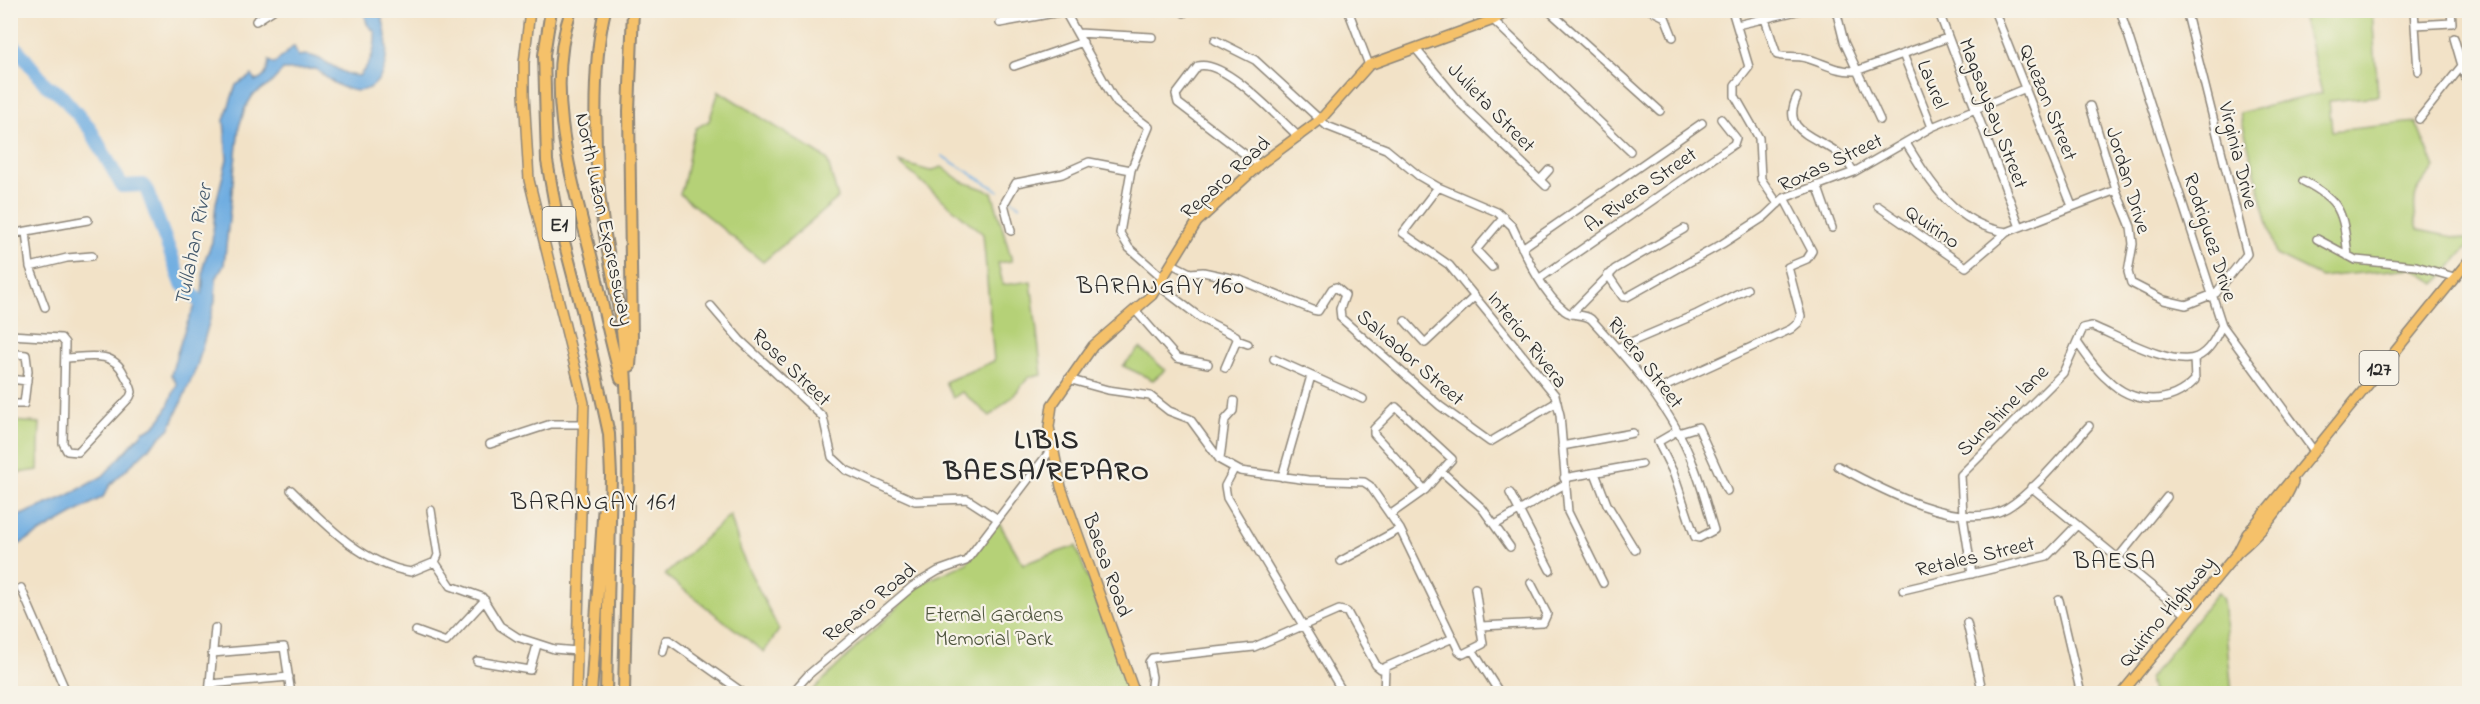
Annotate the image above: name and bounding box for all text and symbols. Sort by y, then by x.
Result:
street label: Magsaysay Street [1948,34,2035,194]
street label: Quezon Street [2010,40,2084,165]
street label: Julieta Street [1440,56,1541,160]
street label: Laurel [1908,56,1955,114]
street label: Virginia Drive [2207,98,2265,213]
street label: North Luzon Expressway [564,110,640,329]
street label: Jordan Drive [2097,123,2158,238]
street label: Roxas Street [1774,127,1888,201]
street label: Reparo Road [1175,130,1278,227]
street label: A. Rivera Street [1578,140,1704,241]
street label: Rodriguez Drive [2172,170,2244,307]
water label: Tullahan River [167,179,223,309]
street label: Quirino [1898,198,1965,257]
road number: E1 [542,207,576,241]
district label: BARANGAY 160 [1076,270,1245,305]
street label: Interior Rivera [1479,285,1574,395]
street label: Salvador Street [1349,303,1471,414]
street label: Rivera Street [1599,311,1690,416]
street label: Rose Street [744,323,837,414]
road number: 127 [2360,351,2398,385]
street label: Sunshine lane [1950,358,2057,464]
district label: LIBIS BAESA/REPARO [942,422,1150,492]
district label: BARANGAY 161 [510,486,677,521]
street label: Baesa Road [1073,509,1139,622]
street label: Retales Street [1913,530,2038,586]
district label: BAESA [2072,545,2157,580]
street label: Quirino Highway [2112,550,2225,676]
street label: Reparo Road [817,556,923,650]
park label: Eternal Gardens Memorial Park [924,601,1064,655]

